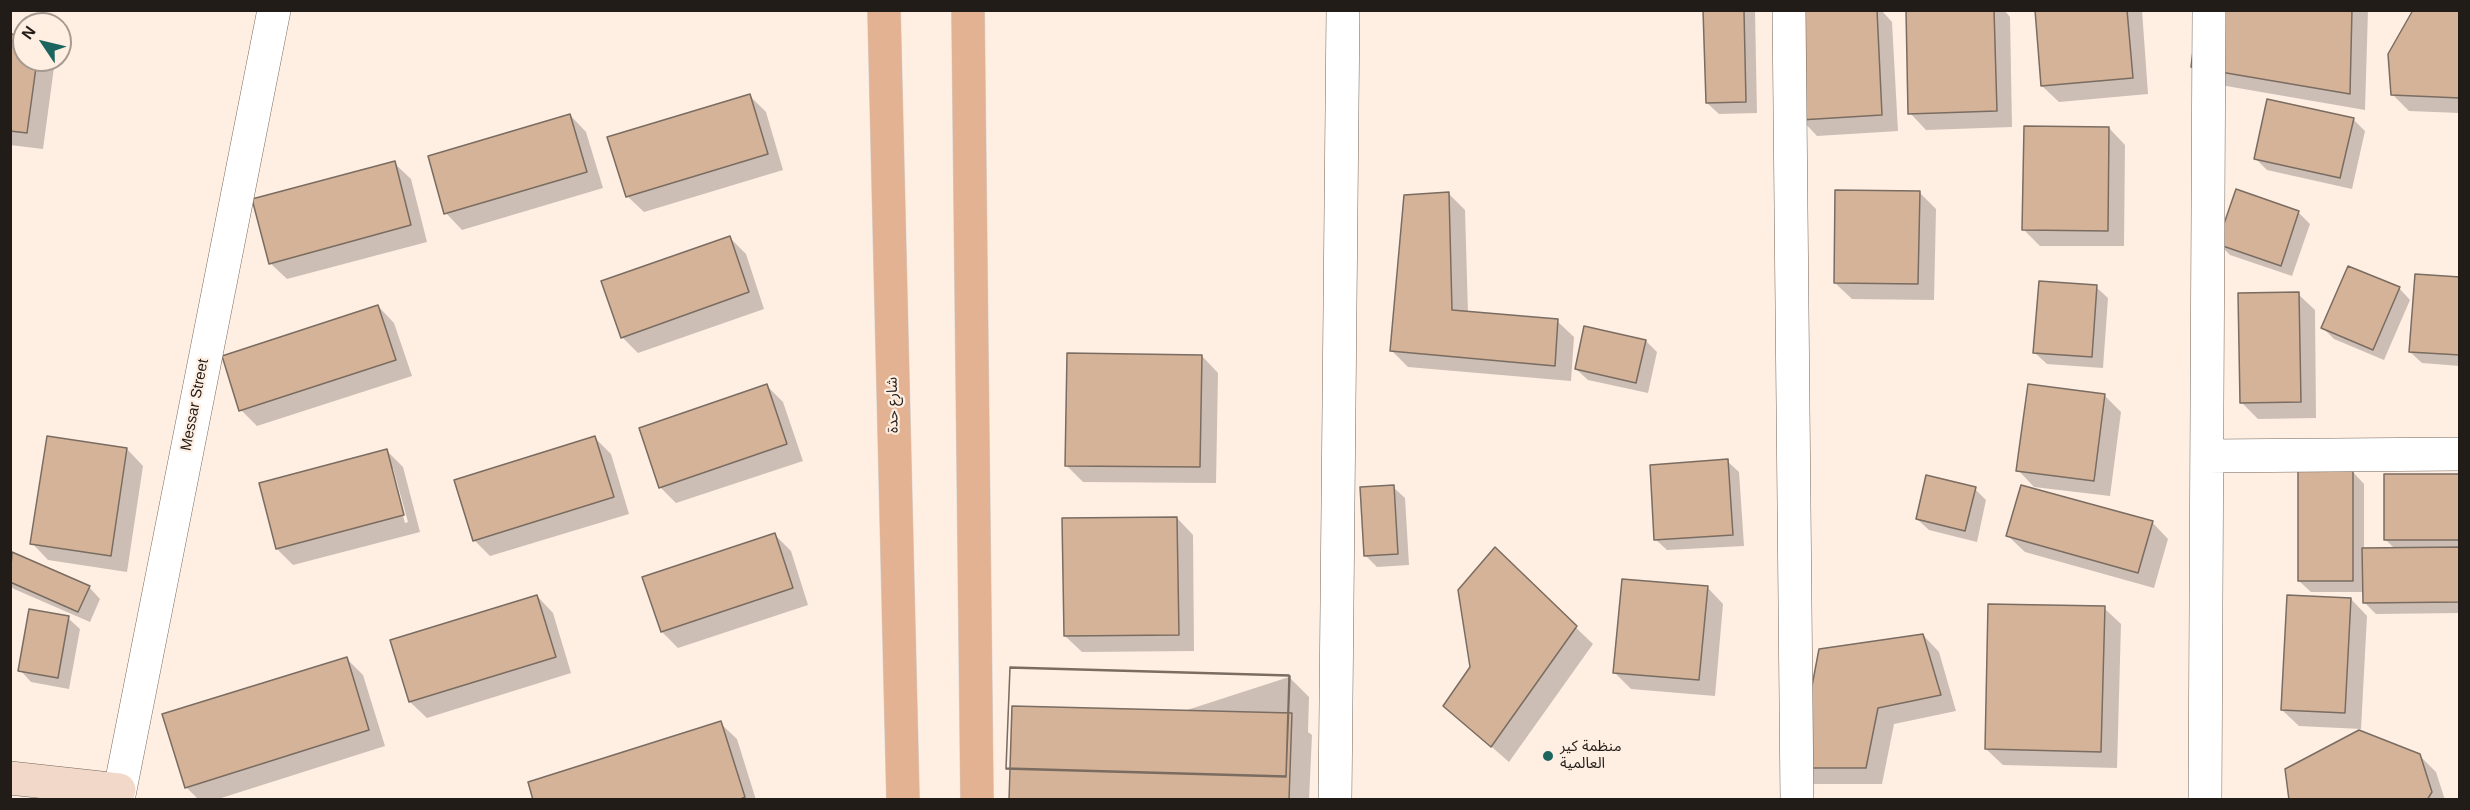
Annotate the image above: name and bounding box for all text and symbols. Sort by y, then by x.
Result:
north arrow [12,12,72,72]
text: N [18,23,39,42]
street label: Messar Street [177,357,213,453]
street label: شارع حدة [884,377,902,433]
place label: منظمة كير العالمية [1560,738,1622,773]
marker: منظمة كير العالمية [1541,749,1555,763]

